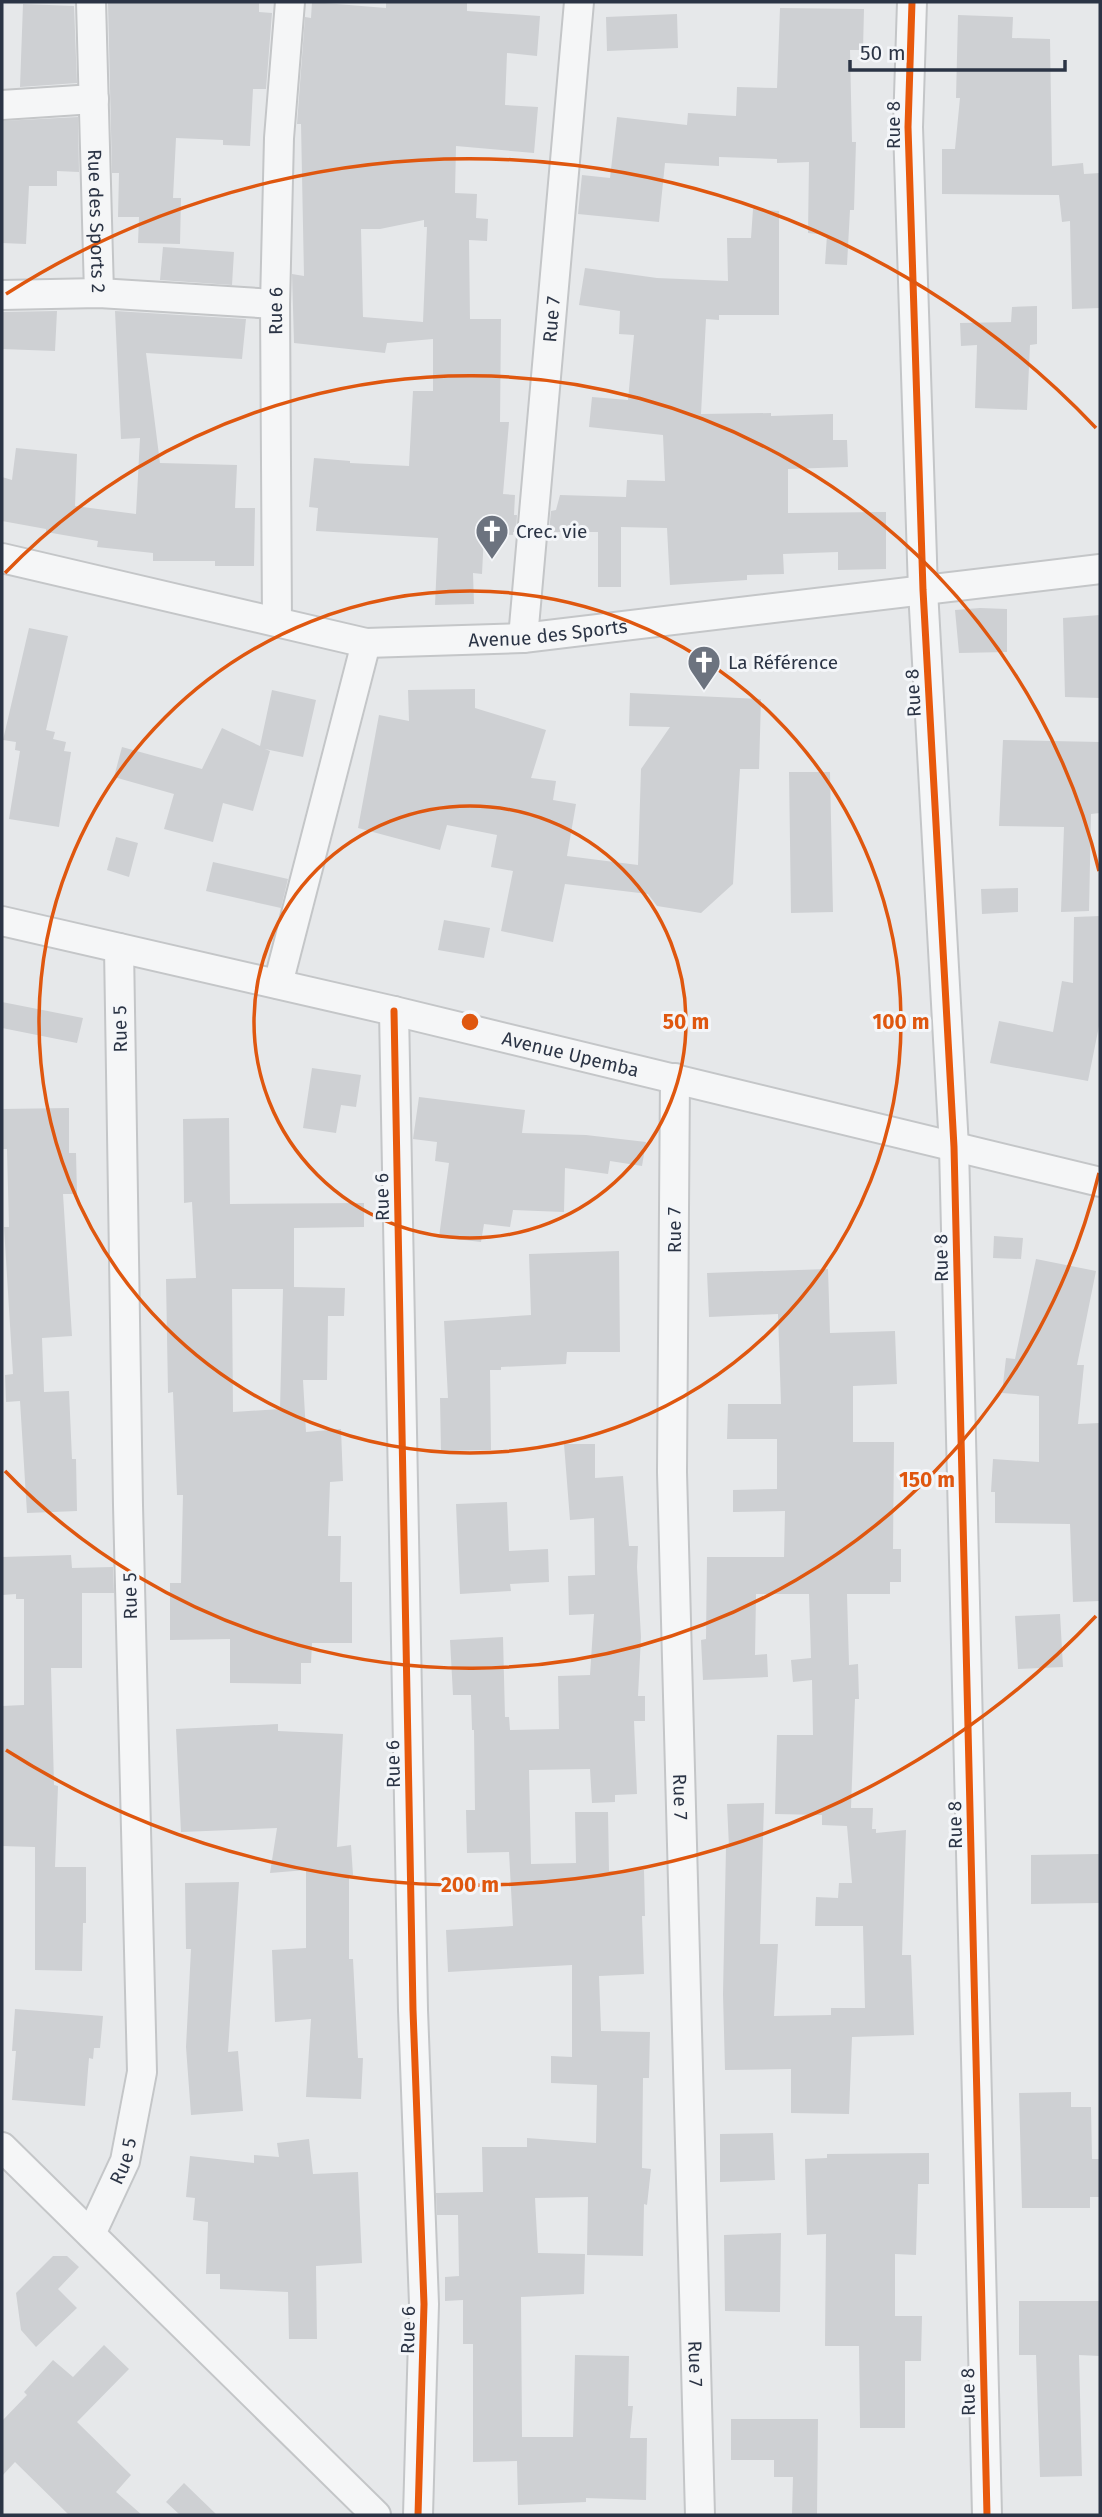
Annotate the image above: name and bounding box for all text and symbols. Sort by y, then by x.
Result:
scale bar [850,28,1065,72]
text: 50 m [860,40,906,66]
street label: Rue 8 [882,101,905,149]
street label: Rue des Sports 2 [84,149,110,293]
street label: Rue 6 [263,287,287,335]
street label: Rue 7 [538,295,565,343]
church icon: Crec. vie [473,512,511,561]
place label: Crec. vie [516,520,587,543]
street label: Avenue des Sports [468,614,629,651]
church icon: La Référence [685,643,723,692]
place label: La Référence [728,651,838,674]
street label: Rue 8 [900,668,926,718]
street label: Rue 5 [108,1005,132,1053]
text: 50 m [663,1009,709,1035]
text: 100 m [872,1009,930,1035]
centre of rings [458,1010,482,1034]
street label: Avenue Upemba [500,1026,641,1081]
street label: Rue 6 [370,1173,394,1221]
street label: Rue 7 [663,1207,686,1253]
street label: Rue 8 [929,1234,953,1282]
text: 150 m [899,1467,955,1493]
street label: Rue 5 [118,1572,142,1620]
street label: Rue 6 [381,1740,405,1788]
street label: Rue 7 [669,1773,693,1820]
street label: Rue 8 [943,1801,967,1849]
text: 200 m [441,1872,499,1898]
street label: Rue 5 [104,2136,141,2188]
street label: Rue 6 [396,2306,420,2354]
street label: Rue 7 [684,2340,708,2387]
street label: Rue 8 [956,2368,980,2416]

